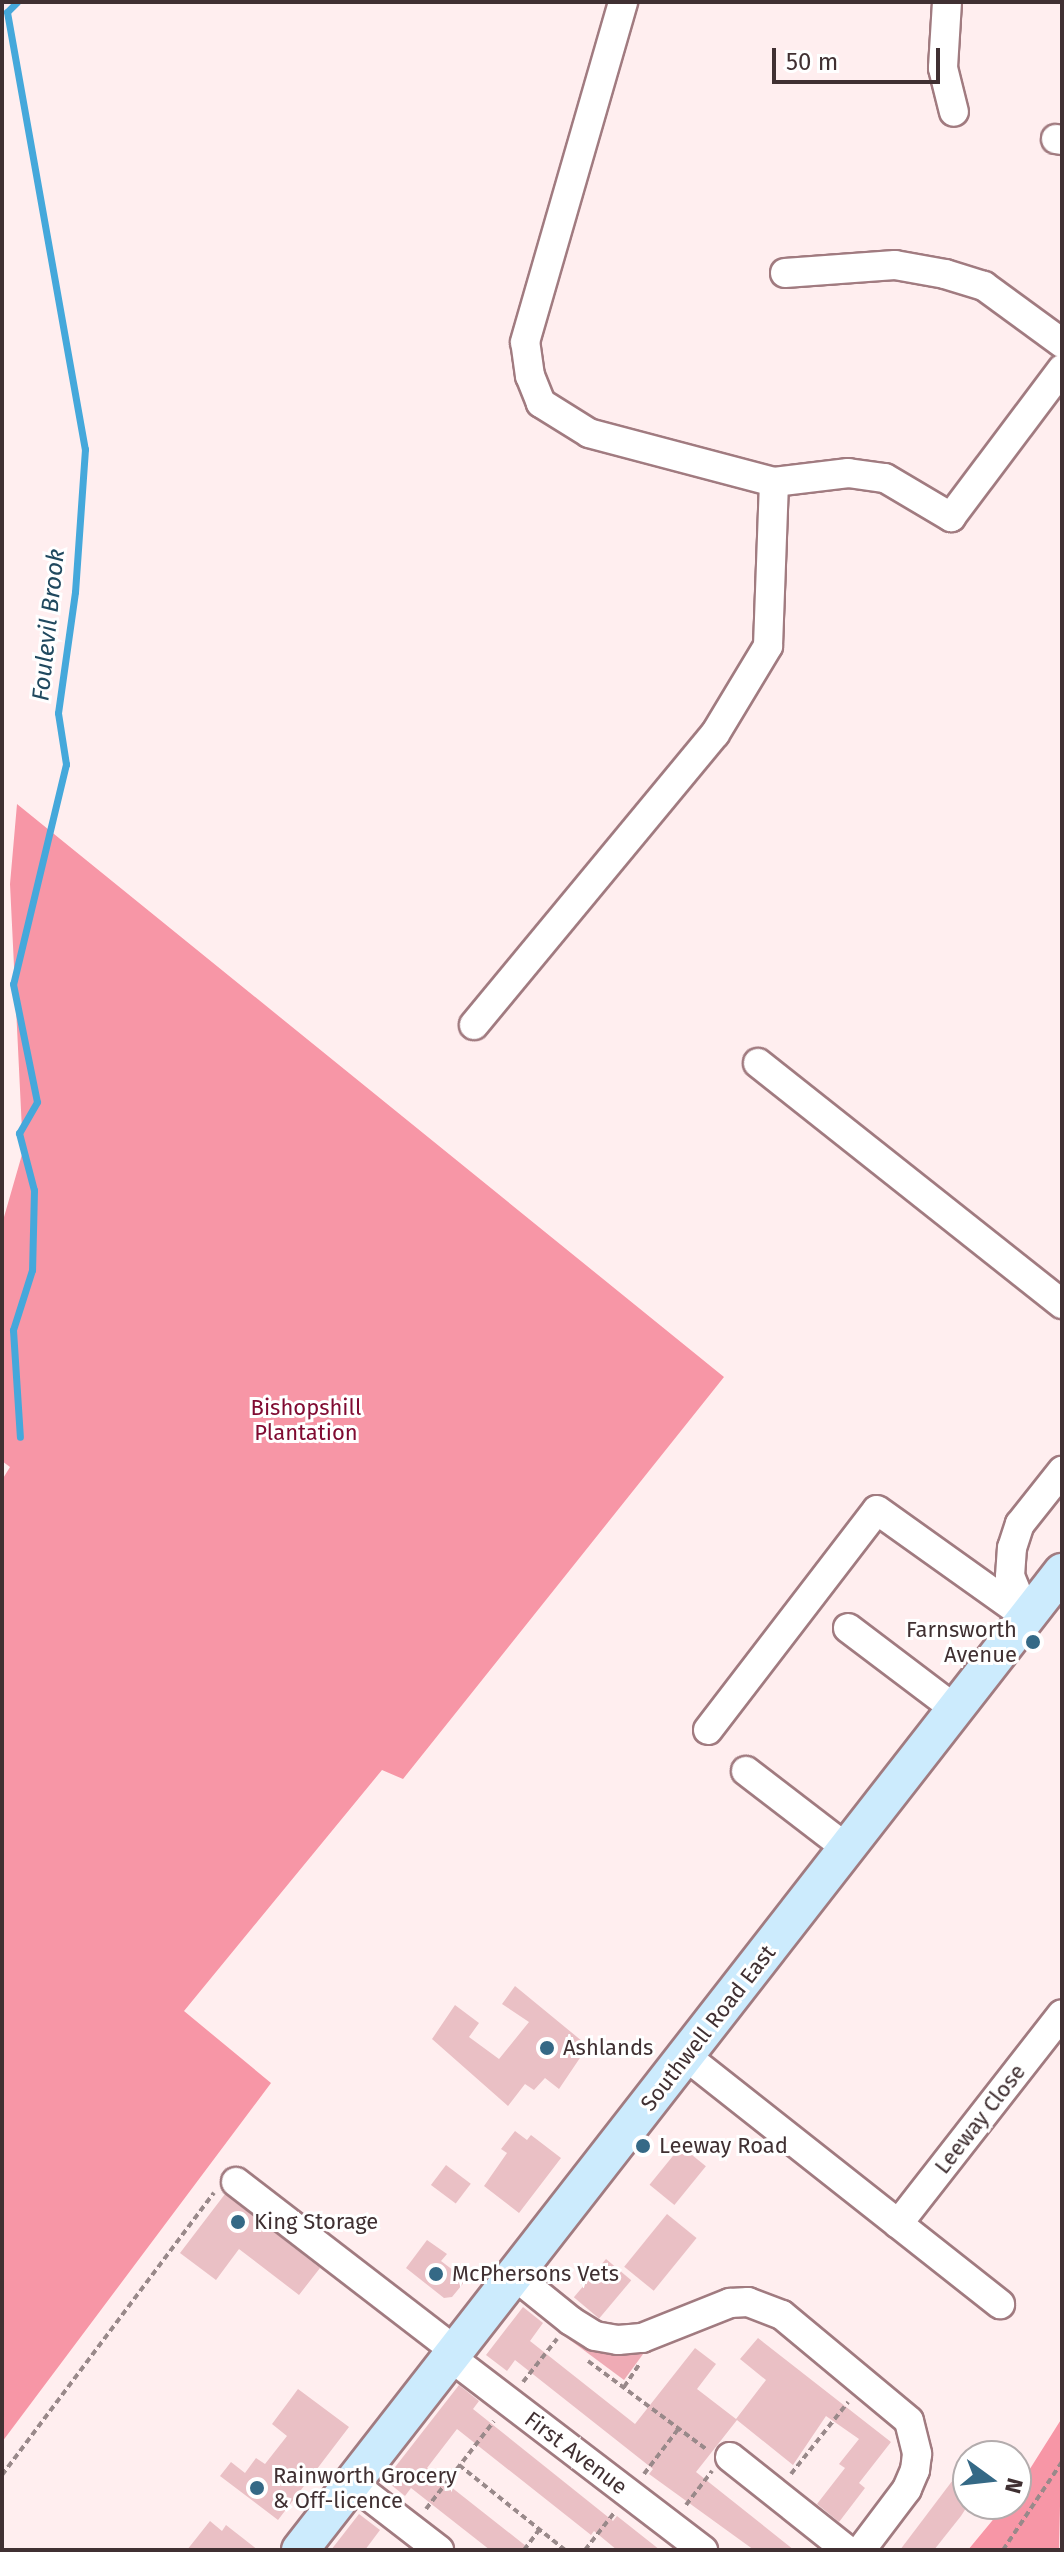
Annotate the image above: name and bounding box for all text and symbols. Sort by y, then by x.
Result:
scale bar [776,32,944,82]
text: 50 m [786,48,838,76]
water label: Foulevil Brook [27,548,71,702]
park label: Bishopshill Plantation [251,1394,361,1446]
place label: Farnsworth Avenue [906,1616,1017,1668]
marker: Farnsworth Avenue [1024,1633,1042,1651]
street label: Southwell Road East [635,1940,781,2116]
place label: Ashlands [563,2035,653,2061]
marker: Ashlands [538,2039,556,2057]
street label: Leeway Close [929,2059,1031,2179]
place label: Leeway Road [659,2133,788,2159]
marker: Leeway Road [634,2137,652,2155]
place label: King Storage [254,2209,378,2235]
marker: King Storage [229,2213,247,2231]
place label: McPhersons Vets [452,2261,619,2287]
marker: McPhersons Vets [427,2265,445,2283]
street label: First Avenue [520,2406,632,2500]
north arrow [952,2440,1032,2520]
place label: Rainworth Grocery & Off-licence [273,2462,457,2514]
text: N [999,2475,1029,2496]
marker: Rainworth Grocery & Off-licence [248,2479,266,2497]

